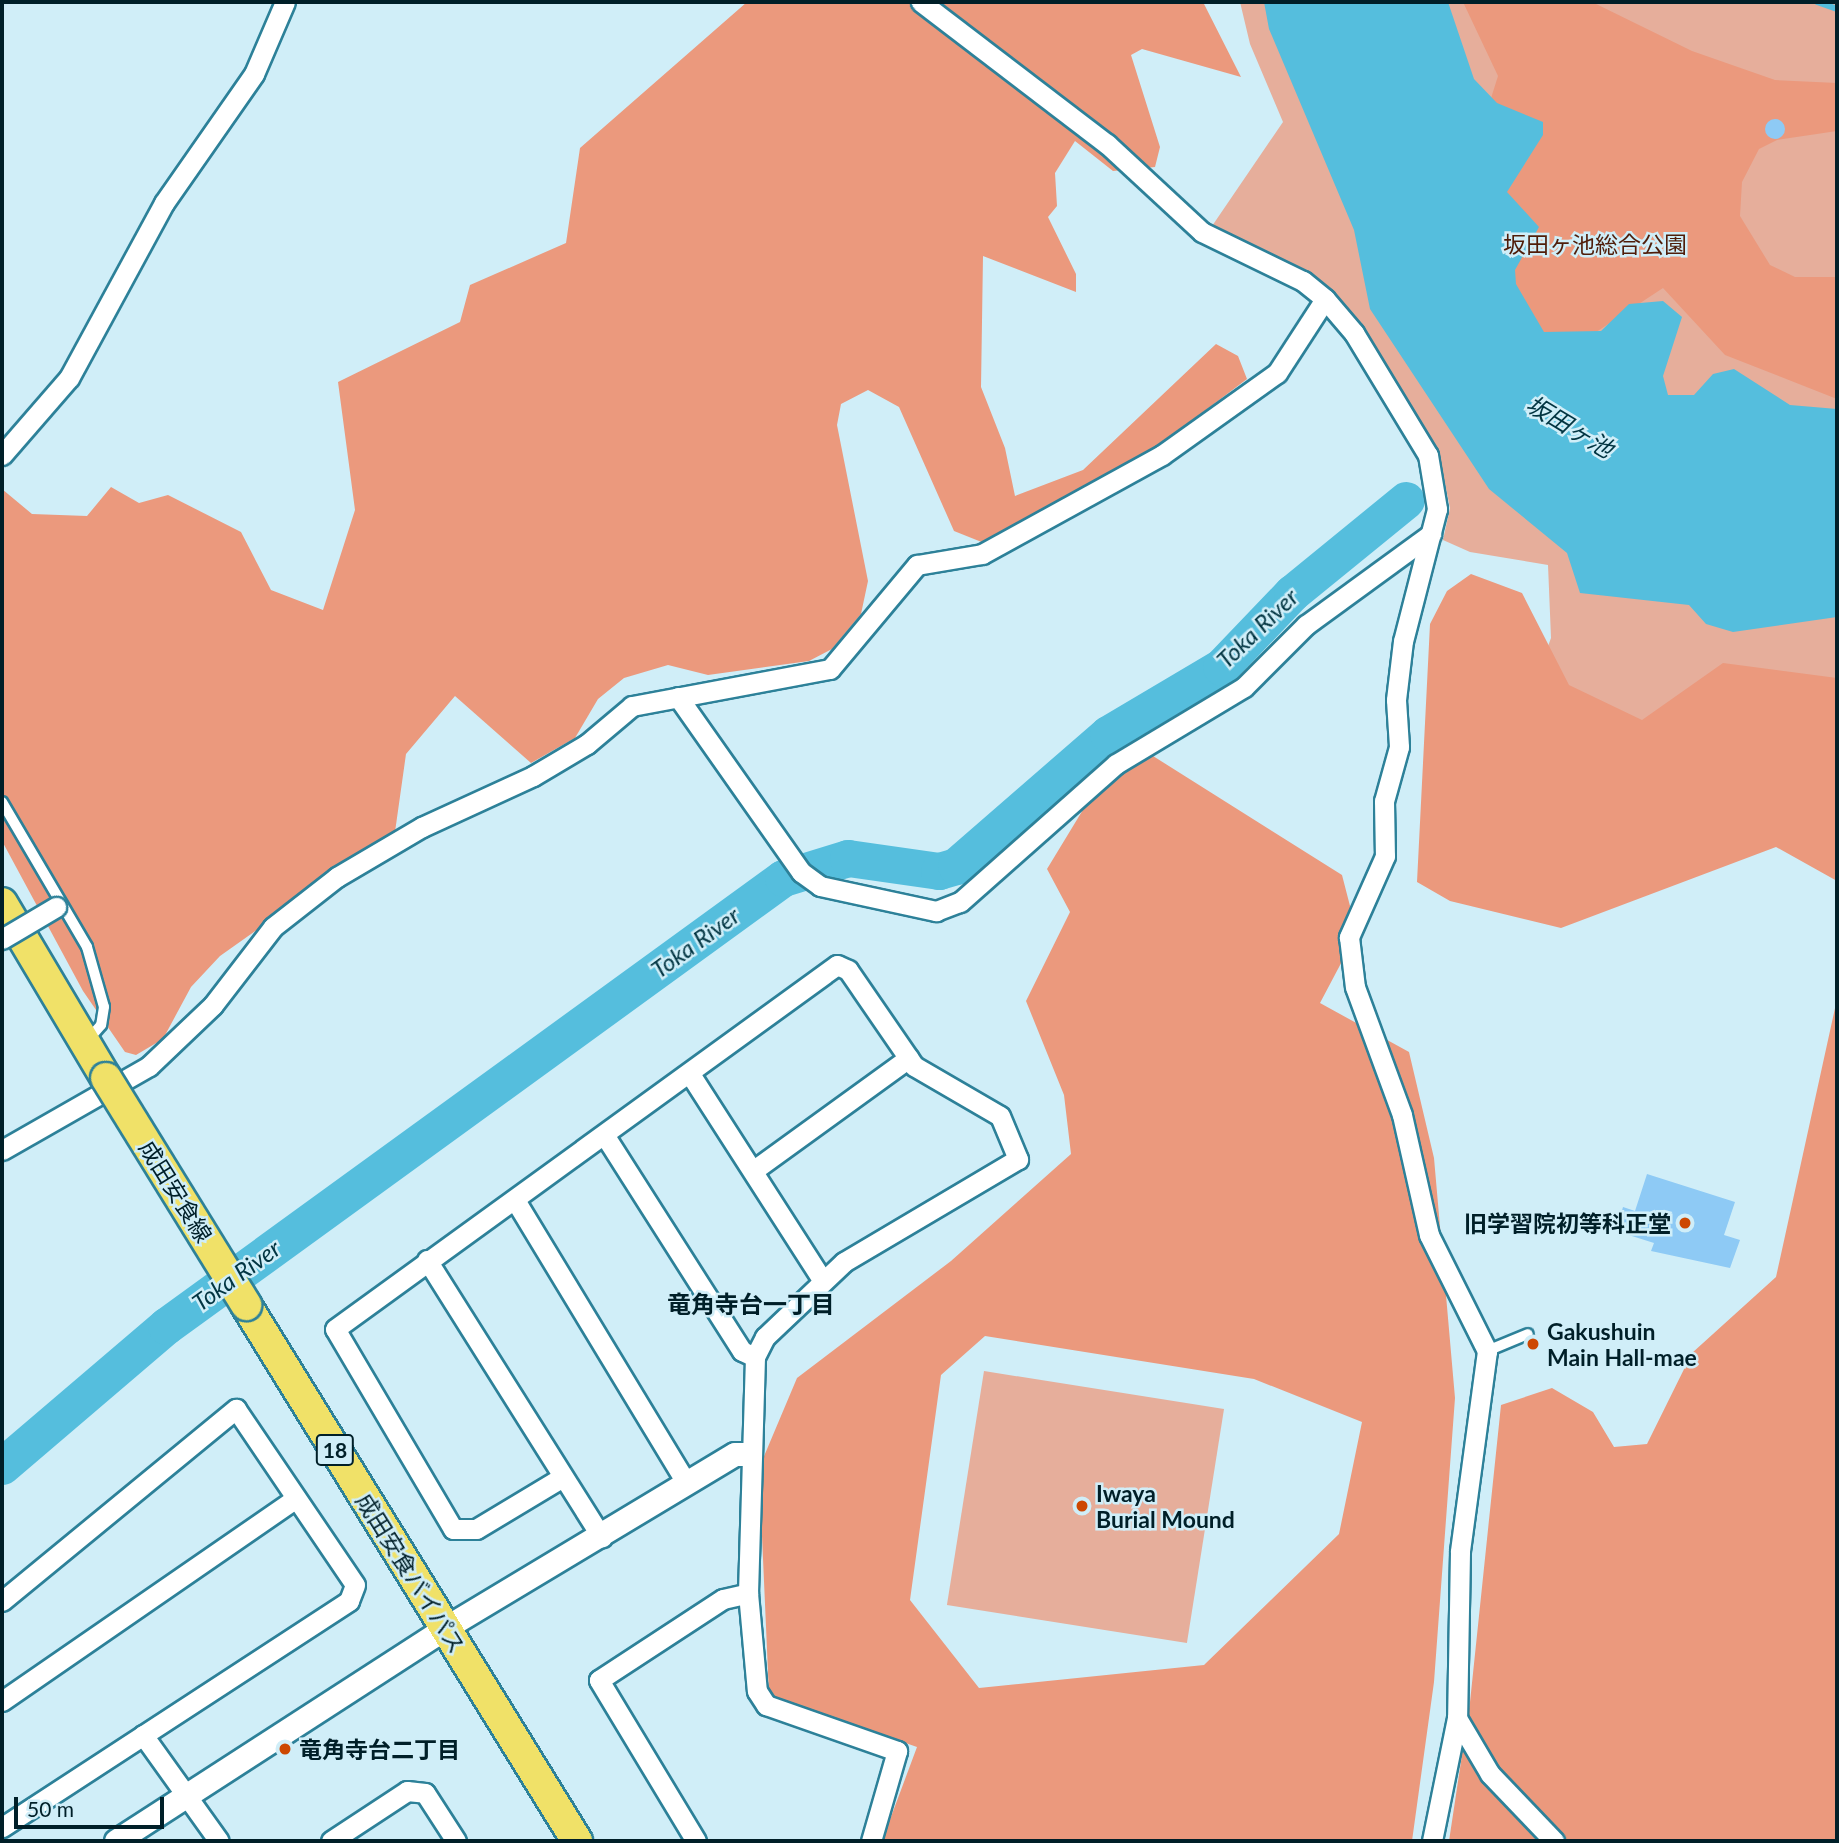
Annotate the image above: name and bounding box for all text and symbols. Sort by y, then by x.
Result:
park label: 坂田ヶ池総合公園 [1503,230,1687,258]
water label: 坂田ヶ池 [1521,389,1619,463]
water label: Toka River [1210,582,1304,674]
water label: Toka River [645,900,745,984]
street label: 成田安食線 [134,1135,218,1247]
place label: 旧学習院初等科正堂 [1464,1209,1671,1237]
marker: 旧学習院初等科正堂 [1677,1215,1693,1231]
water label: Toka River [186,1233,286,1317]
district label: 竜角寺台一丁目 [667,1290,835,1318]
place label: Gakushuin Main Hall-mae [1547,1317,1697,1371]
marker: Gakushuin Main Hall-mae [1525,1336,1541,1352]
road number: 18 [316,1432,354,1468]
place label: Iwaya Burial Mound [1096,1479,1235,1533]
street label: 成田安食バイパス [351,1488,471,1658]
marker: Iwaya Burial Mound [1074,1498,1090,1514]
place label: 竜角寺台二丁目 [299,1735,460,1763]
marker: 竜角寺台二丁目 [277,1741,293,1757]
scale bar [18,1784,168,1828]
text: 50 m [27,1796,74,1821]

